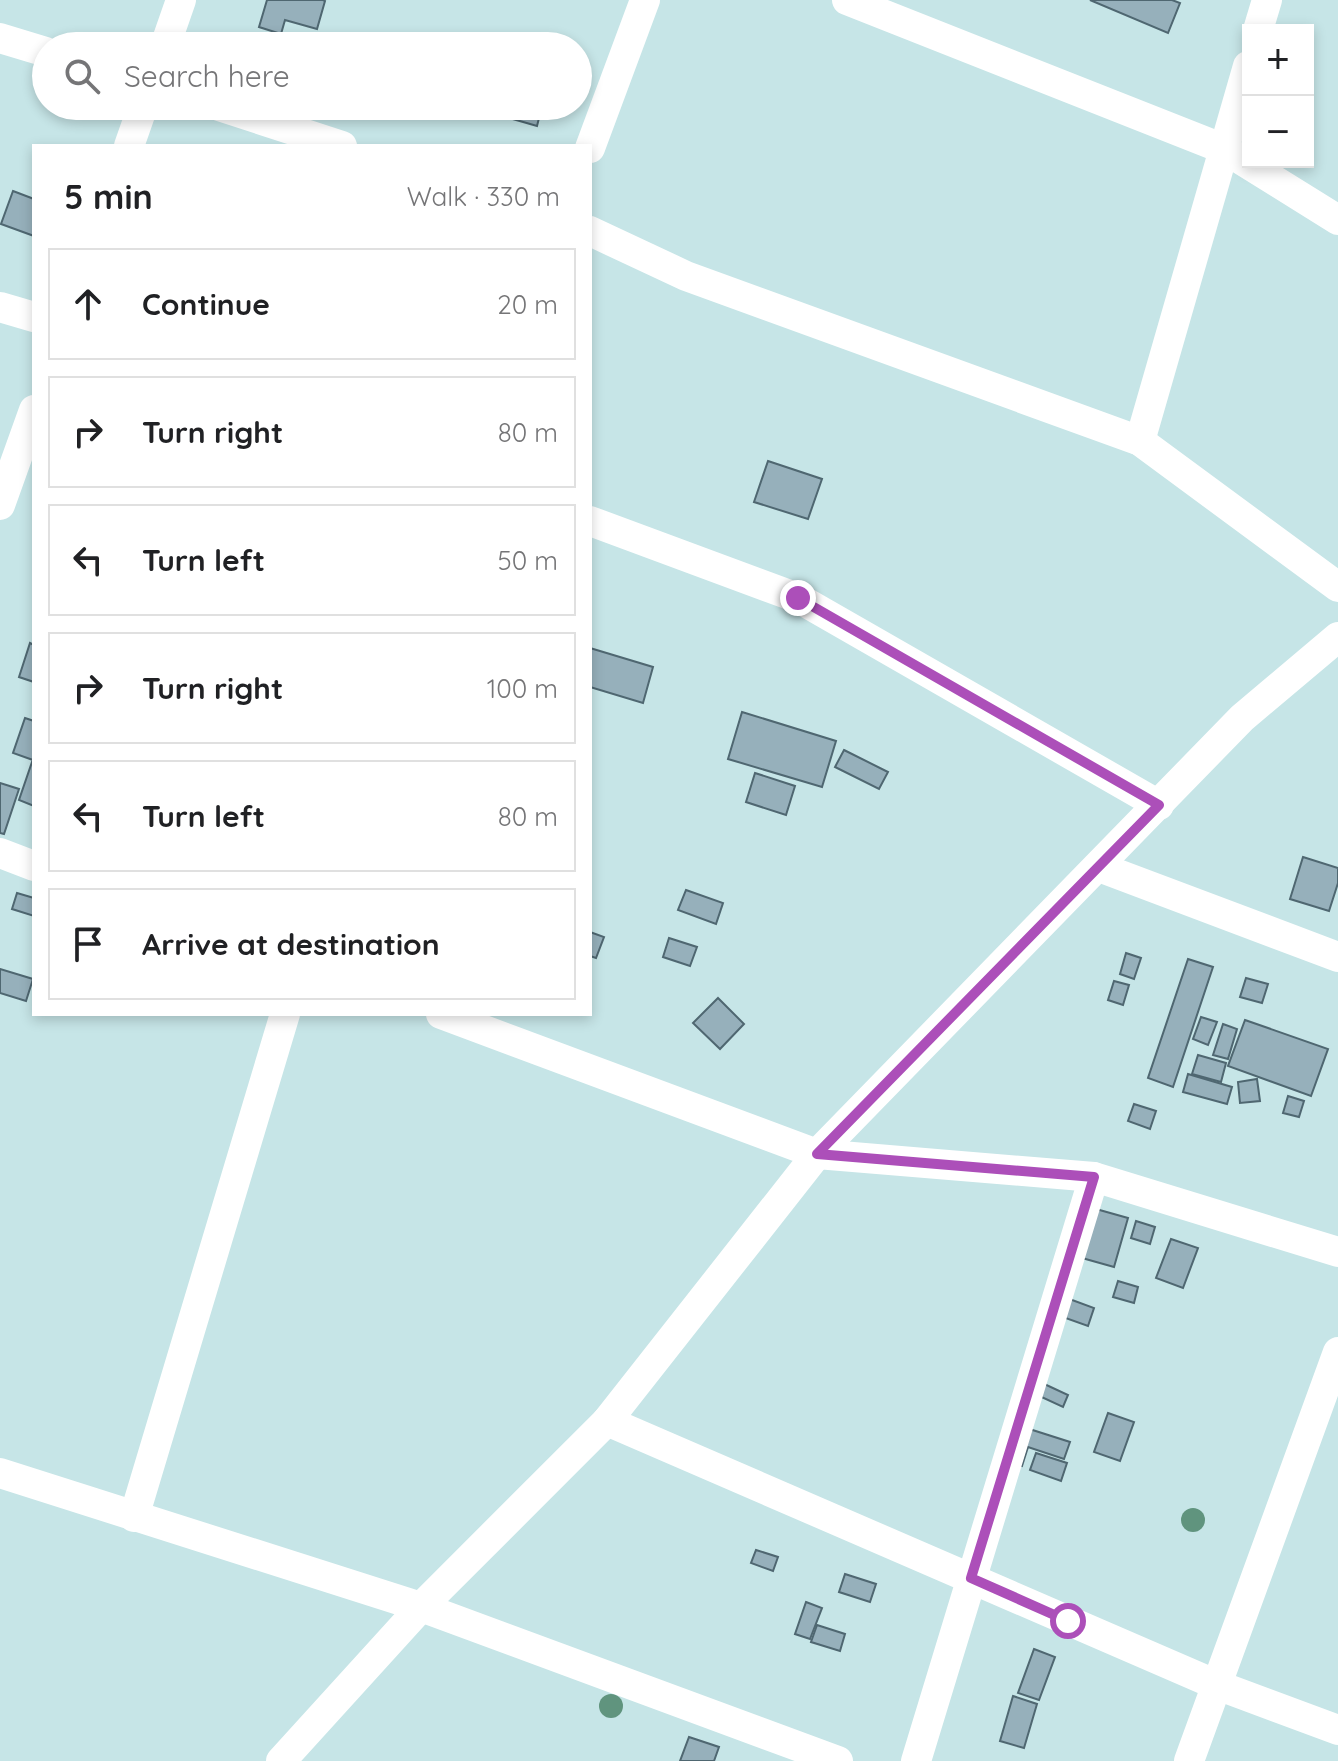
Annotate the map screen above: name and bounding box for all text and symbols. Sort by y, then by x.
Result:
map controls [1242,24,1314,168]
button: + [1242,24,1314,96]
search box [32,32,592,120]
icon: search [60,54,104,98]
text: Search here [124,57,290,95]
button: − [1242,96,1314,168]
text: 5 min [64,175,153,218]
text: Walk · 330 m [407,180,560,213]
icon: ahead [66,282,110,326]
text: Continue [142,285,270,323]
text: 20 m [497,288,558,321]
icon: right [66,410,110,454]
text: Turn right [142,413,283,451]
text: 80 m [498,416,558,449]
icon: left [66,538,110,582]
text: Turn left [142,541,265,579]
text: 50 m [498,544,558,577]
route end [780,580,816,616]
icon: right [66,666,110,710]
text: Turn right [142,669,283,707]
text: 100 m [487,672,558,705]
icon: left [66,794,110,838]
text: Turn left [142,797,265,835]
text: 80 m [498,800,558,833]
icon: arrive [66,922,110,966]
text: Arrive at destination [142,925,440,963]
route start [1050,1603,1086,1639]

